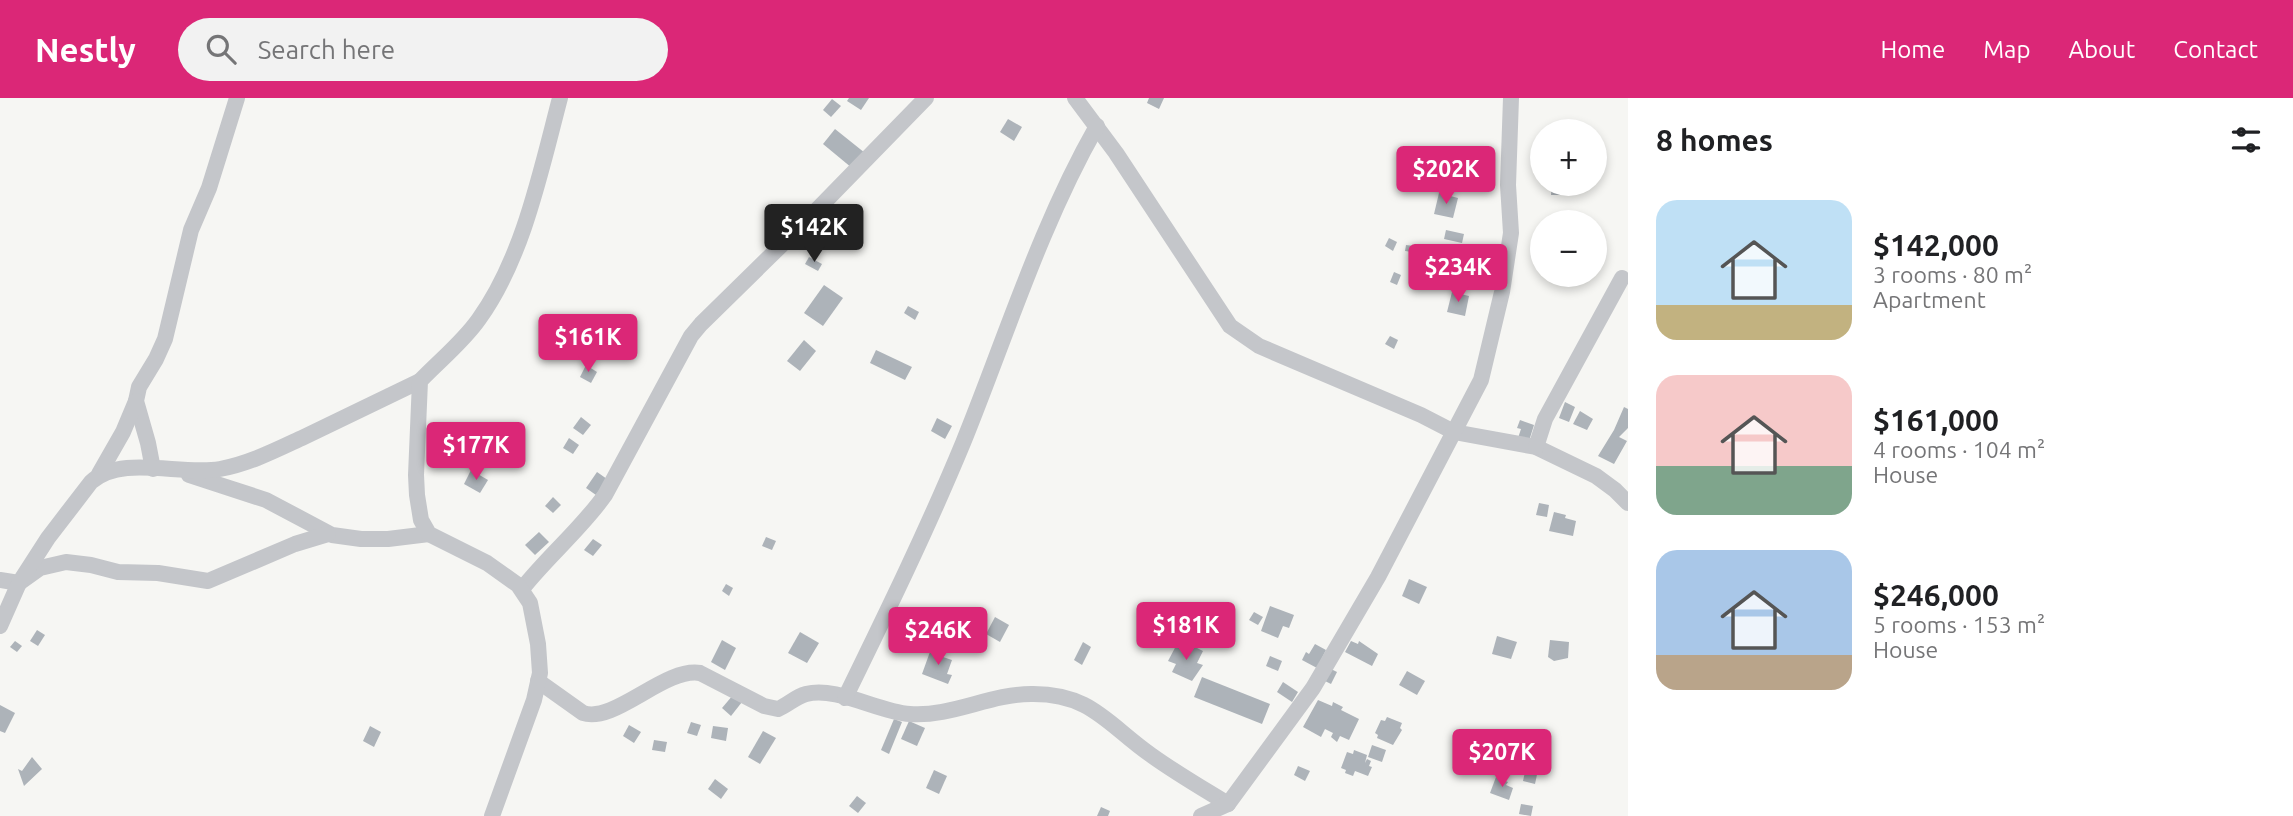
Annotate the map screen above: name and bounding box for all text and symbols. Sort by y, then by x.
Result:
search box [178,18,668,81]
icon: search [202,30,240,68]
text: Nestly [35,31,136,68]
text: Search here [258,35,395,64]
text: Home [1880,36,1945,63]
text: Map [1983,36,2030,63]
text: About [2068,36,2135,63]
text: Contact [2173,36,2258,63]
map controls [1530,119,1607,287]
button: + [1530,119,1607,196]
icon: filters [2227,121,2265,159]
text: 8 homes [1656,123,1773,157]
pin: $202K [1397,146,1495,206]
text: $202K [1412,156,1480,181]
pin: $142K [765,204,863,264]
button: − [1530,210,1607,287]
text: $142K [780,214,848,239]
icon: home [1712,228,1796,312]
text: $142,000 [1873,228,1999,262]
pin: $234K [1409,244,1507,304]
text: $234K [1424,254,1492,279]
text: 3 rooms · 80 m² [1873,262,2032,287]
text: Apartment [1873,287,1986,312]
pin: $161K [539,314,637,374]
text: $161K [554,324,622,349]
icon: home [1712,403,1796,487]
text: $161,000 [1873,403,1999,437]
pin: $177K [427,422,525,482]
text: $177K [442,432,510,457]
text: 4 rooms · 104 m² [1873,437,2045,462]
text: House [1873,462,1938,487]
icon: home [1712,578,1796,662]
text: $246,000 [1873,578,1999,612]
pin: $181K [1137,602,1235,662]
pin: $246K [889,608,987,667]
text: $181K [1152,612,1220,637]
text: 5 rooms · 153 m² [1873,612,2045,637]
text: $246K [904,617,972,642]
text: House [1873,637,1938,662]
pin: $207K [1453,730,1551,789]
text: $207K [1468,739,1536,764]

